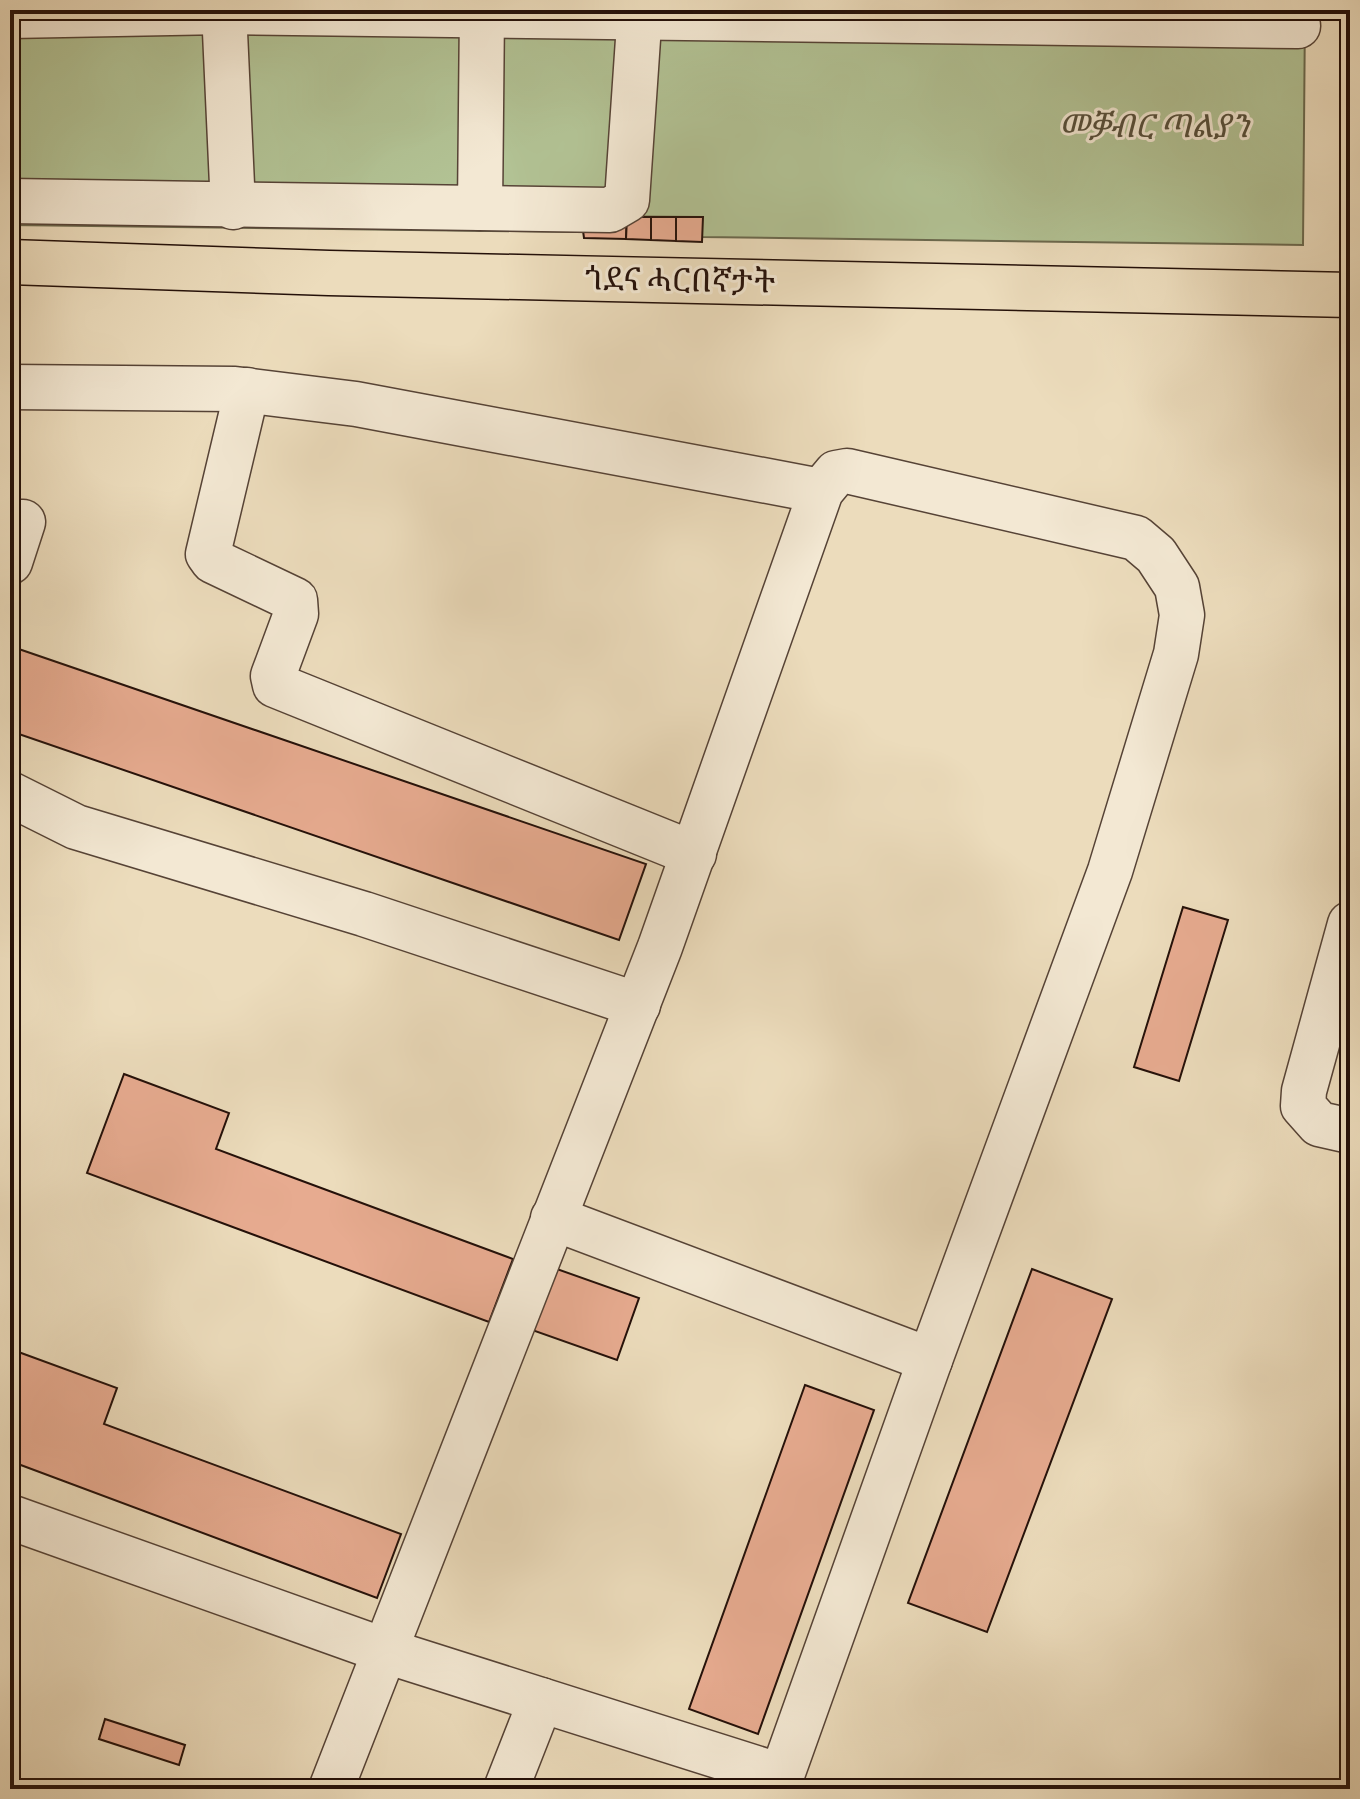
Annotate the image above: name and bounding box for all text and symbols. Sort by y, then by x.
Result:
park label: መቓብር ጣልያን [1059,105,1251,147]
street label: ጎደና ሓርበኛታት [585,257,776,303]

